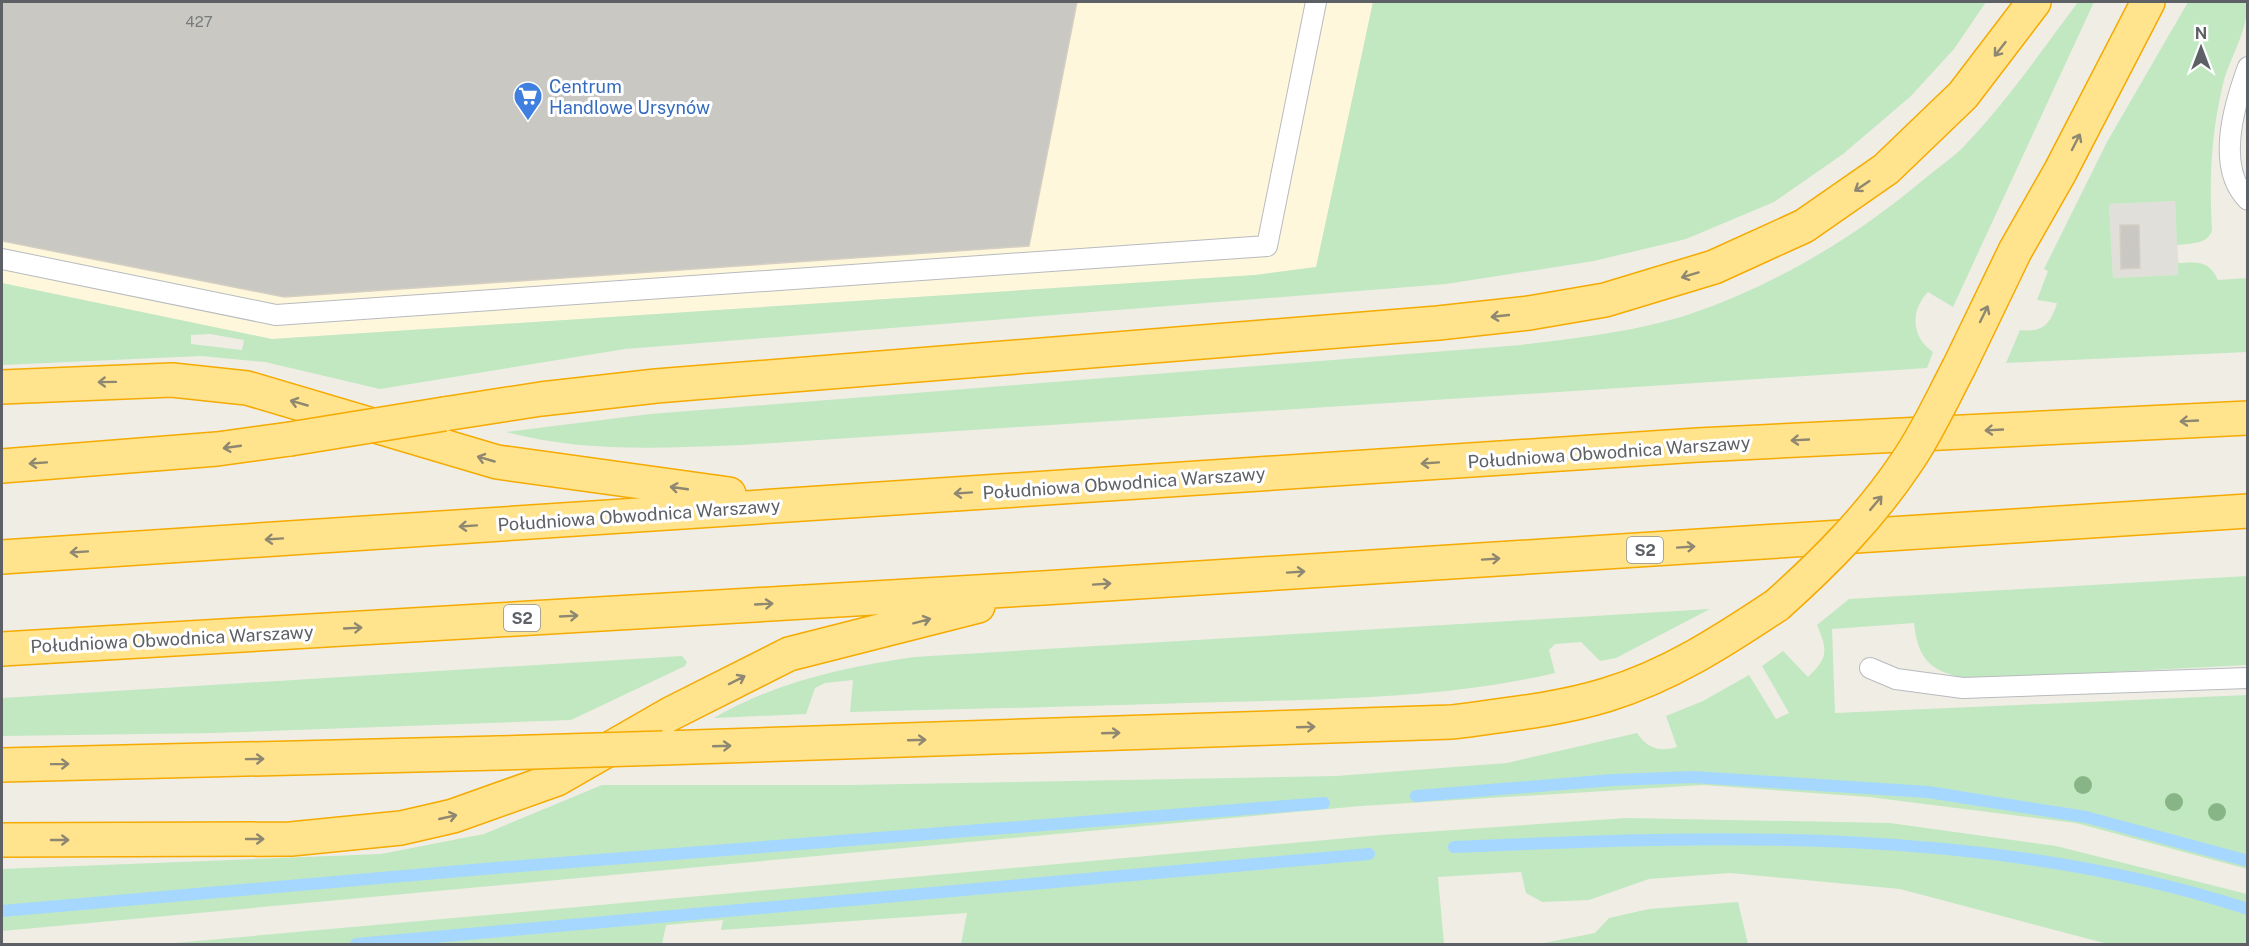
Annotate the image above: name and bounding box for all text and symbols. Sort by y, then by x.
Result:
house number: 427 [185,13,213,30]
north arrow [2171,18,2231,78]
text: N [2195,24,2207,43]
one-way arrow [1993,40,2006,56]
place label: Centrum Handlowe Ursynów [549,76,710,118]
supermarket icon: Centrum Handlowe Ursynów [512,80,544,122]
one-way arrow [2070,134,2082,151]
one-way arrow [1855,180,1871,192]
one-way arrow [1681,270,1700,281]
one-way arrow [1979,306,1991,324]
one-way arrow [1491,311,1511,322]
one-way arrow [97,376,117,388]
one-way arrow [290,397,309,408]
one-way arrow [2180,415,2200,426]
one-way arrow [1985,425,2005,436]
street label: Południowa Obwodnica Warszawy [1467,432,1752,472]
one-way arrow [1790,435,1810,446]
one-way arrow [223,442,243,453]
one-way arrow [477,453,496,464]
one-way arrow [1420,457,1440,468]
one-way arrow [28,458,48,469]
street label: Południowa Obwodnica Warszawy [982,463,1267,503]
one-way arrow [669,482,689,493]
one-way arrow [953,488,973,499]
street label: Południowa Obwodnica Warszawy [497,495,782,535]
one-way arrow [1870,495,1883,511]
one-way arrow [459,521,479,532]
one-way arrow [264,534,284,545]
road number: S2 [1627,537,1663,563]
one-way arrow [1675,541,1695,552]
one-way arrow [70,547,90,558]
one-way arrow [1481,554,1501,565]
one-way arrow [1286,566,1306,577]
one-way arrow [1091,578,1111,589]
one-way arrow [753,599,773,610]
road number: S2 [504,605,540,631]
one-way arrow [559,610,579,621]
one-way arrow [912,615,931,626]
street label: Południowa Obwodnica Warszawy [30,621,314,657]
one-way arrow [343,623,363,634]
one-way arrow [728,674,745,686]
one-way arrow [1296,721,1316,733]
one-way arrow [1101,728,1121,739]
one-way arrow [906,734,926,745]
one-way arrow [711,741,731,752]
one-way arrow [244,753,264,765]
one-way arrow [49,758,69,769]
one-way arrow [438,810,457,822]
one-way arrow [244,833,264,845]
one-way arrow [49,834,69,846]

